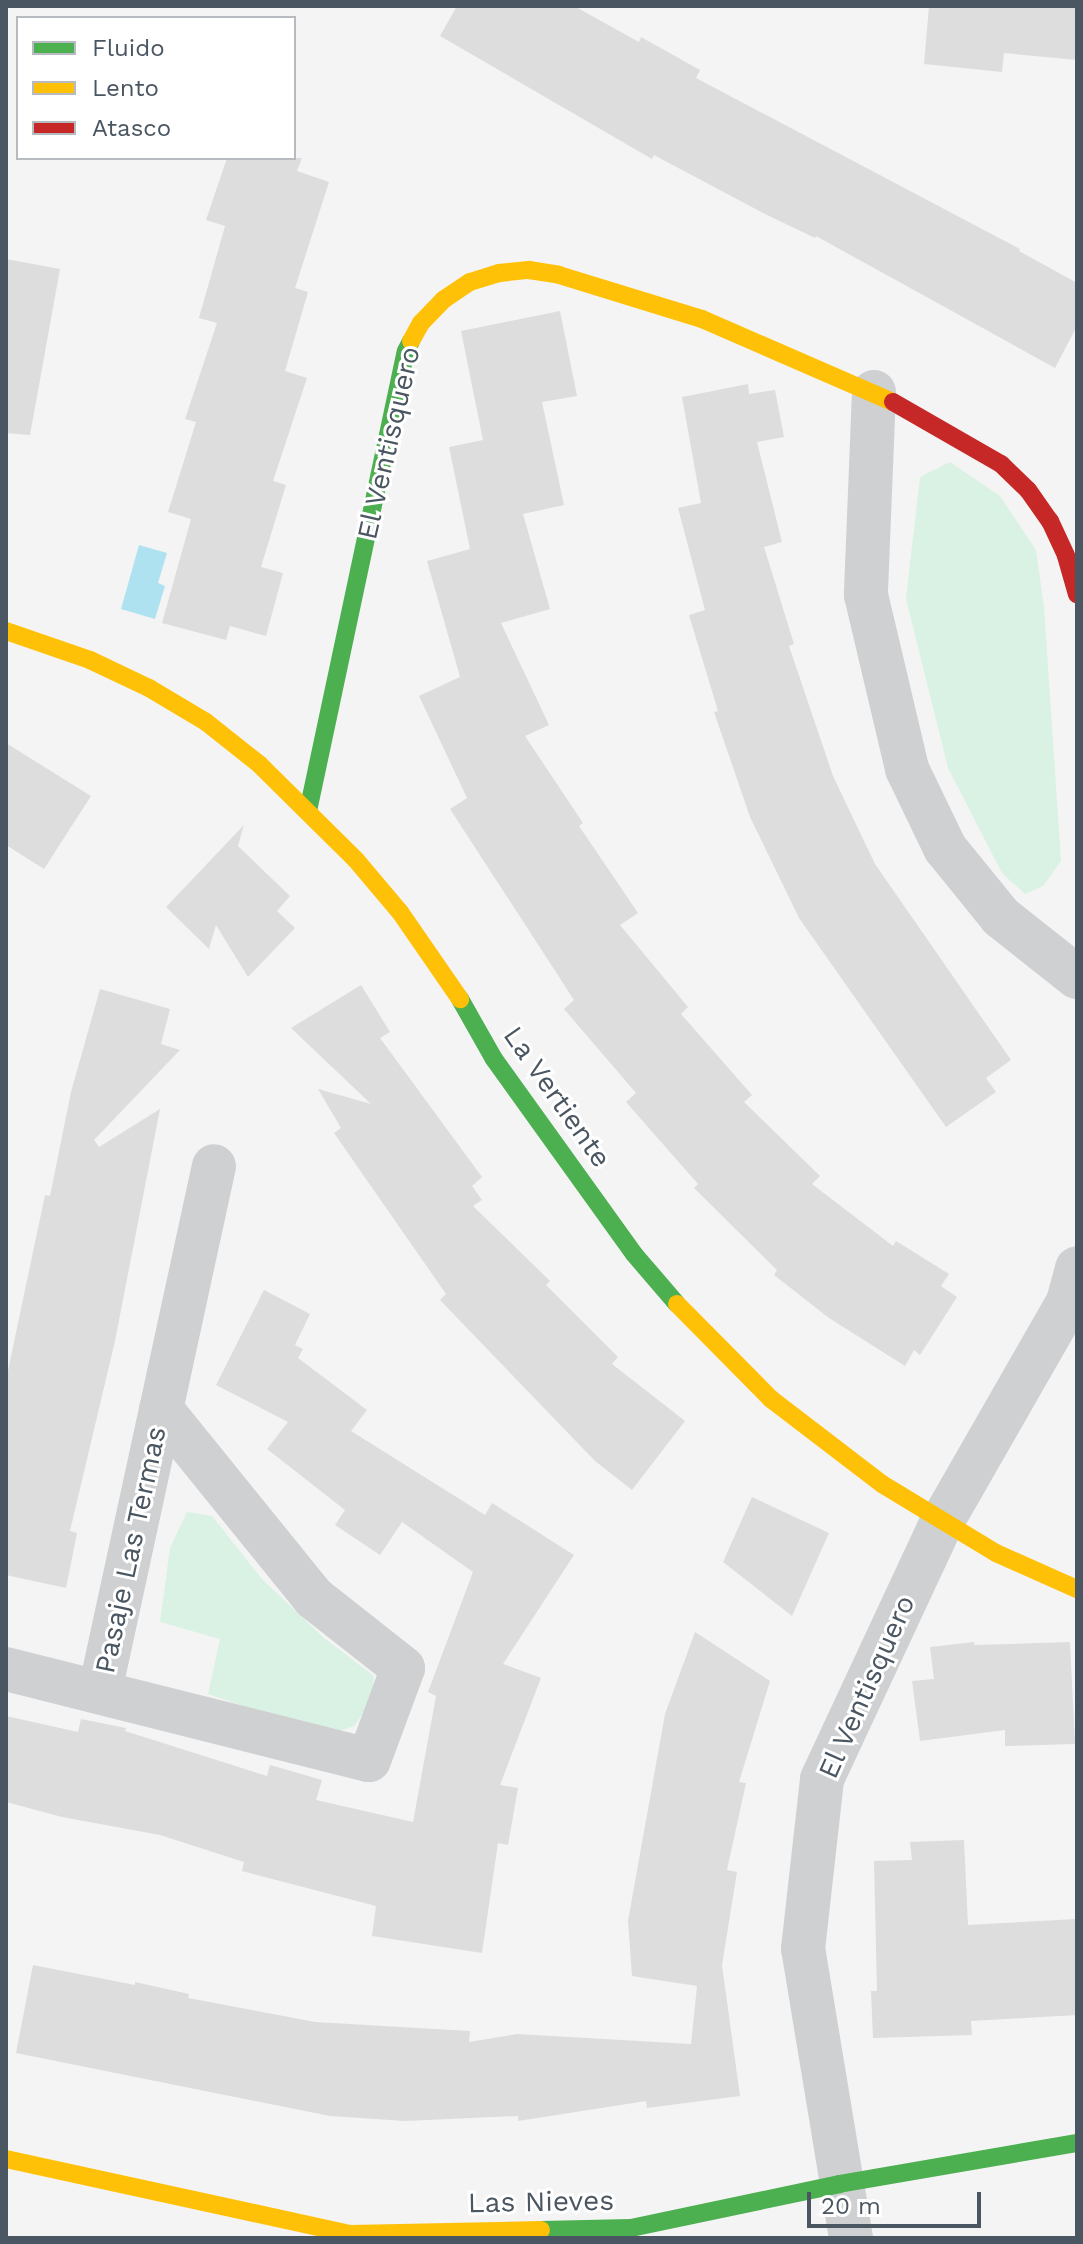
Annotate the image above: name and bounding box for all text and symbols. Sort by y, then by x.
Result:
legend [16,16,296,160]
text: Fluido [92,34,165,62]
text: Lento [92,74,159,102]
text: Atasco [92,114,171,142]
street label: El Ventisquero [350,342,428,544]
street label: La Vertiente [496,1019,618,1175]
street label: Pasaje Las Termas [88,1423,174,1677]
street label: El Ventisquero [811,1589,923,1785]
scale bar [811,2176,985,2226]
street label: Las Nieves [468,2184,614,2220]
text: 20 m [821,2192,881,2220]

